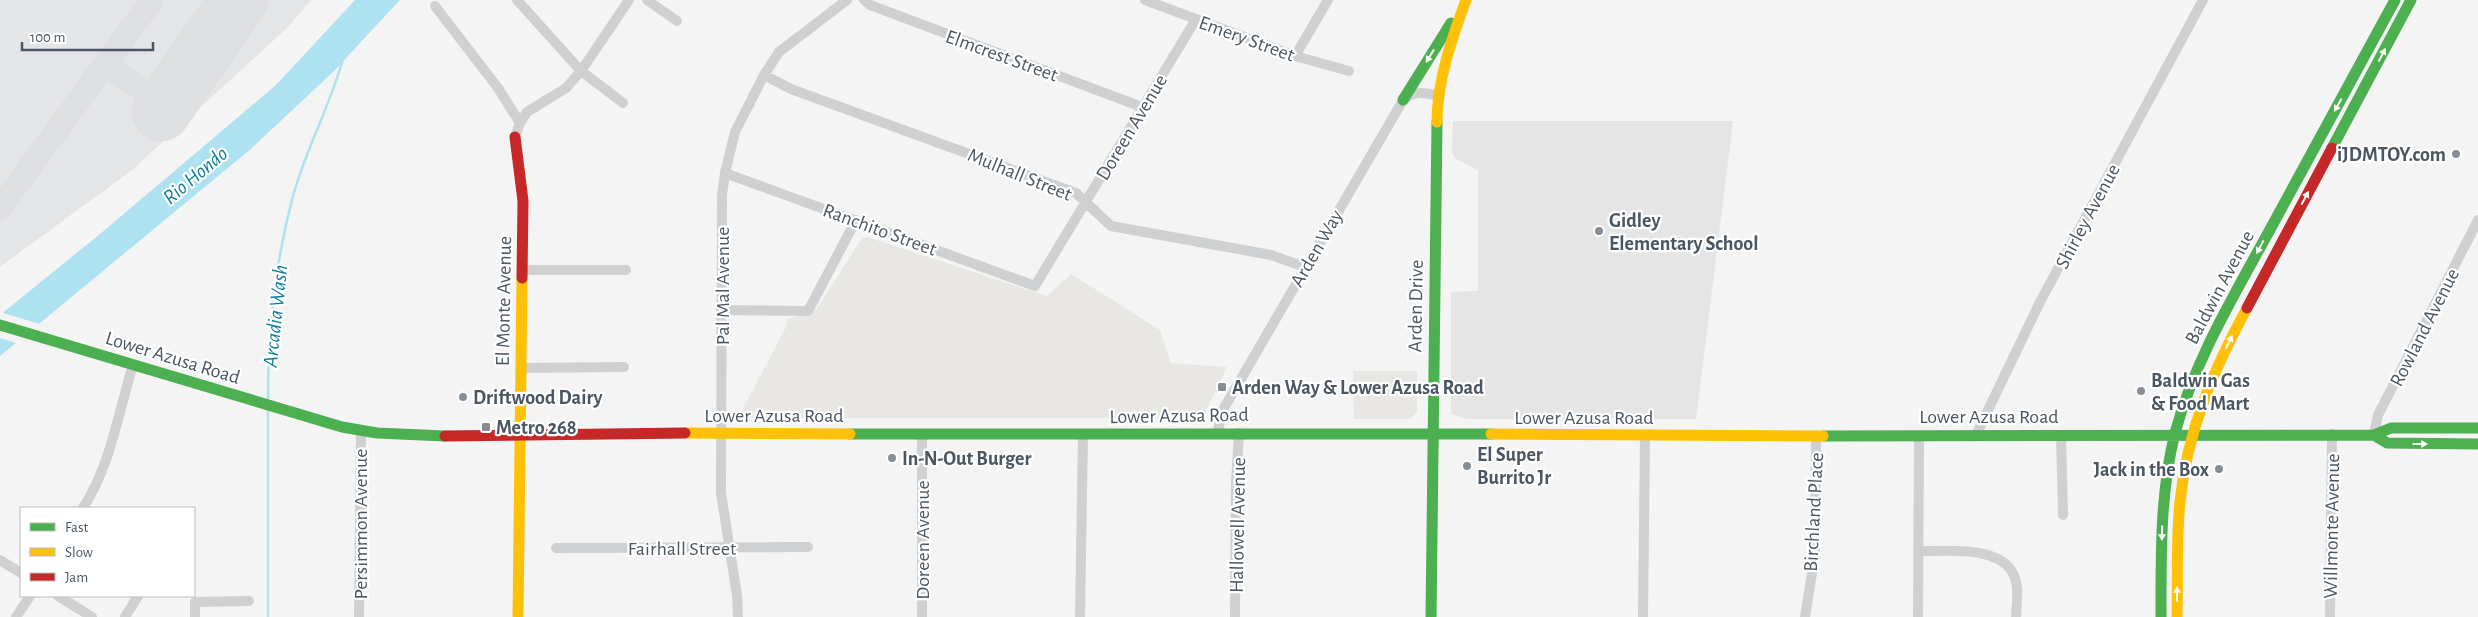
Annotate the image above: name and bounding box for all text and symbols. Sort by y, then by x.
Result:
street label: Emery Street [1196,12,1298,66]
scale bar [22,20,154,52]
street label: Elmcrest Street [943,26,1061,86]
text: 100 m [30,30,65,45]
one-way arrow [2378,48,2386,62]
one-way arrow [1426,50,1435,63]
street label: Doreen Avenue [1093,71,1171,184]
one-way arrow [2334,98,2343,111]
water label: Rio Hondo [159,143,232,208]
street label: Mulhall Street [965,145,1075,205]
place label: iJDMTOY.com [2337,145,2446,165]
marker: iJDMTOY.com [2450,148,2462,160]
street label: Shirley Avenue [2052,161,2124,272]
one-way arrow [2301,191,2309,205]
street label: Ranchito Street [820,200,940,260]
street label: Arden Way [1287,206,1347,290]
place label: Gidley Elementary School [1609,211,1758,254]
marker: Gidley Elementary School [1593,225,1605,237]
street label: Pal Mal Avenue [713,227,733,345]
street label: Baldwin Avenue [2182,227,2258,348]
street label: El Monte Avenue [493,236,515,366]
one-way arrow [2256,240,2265,254]
street label: Arden Drive [1405,260,1427,352]
water label: Arcadia Wash [260,264,291,369]
street label: Rowland Avenue [2387,265,2463,390]
street label: Lower Azusa Road [103,328,242,388]
one-way arrow [2224,334,2233,349]
place label: Baldwin Gas & Food Mart [2151,371,2250,414]
place label: Arden Way & Lower Azusa Road [1232,378,1484,398]
marker: Arden Way & Lower Azusa Road [1216,381,1228,393]
marker: Baldwin Gas & Food Mart [2135,385,2147,397]
place label: Driftwood Dairy [473,388,602,408]
marker: Driftwood Dairy [457,391,469,403]
street label: Lower Azusa Road [1109,405,1249,427]
street label: Lower Azusa Road [704,406,844,426]
street label: Lower Azusa Road [1919,407,2059,427]
street label: Lower Azusa Road [1514,408,1654,428]
place label: Metro 268 [496,418,577,438]
marker: Metro 268 [480,421,492,433]
one-way arrow [2412,440,2428,448]
place label: El Super Burrito Jr [1477,445,1551,488]
street label: Persimmon Avenue [351,449,371,599]
place label: In-N-Out Burger [902,449,1031,469]
marker: In-N-Out Burger [886,452,898,464]
street label: Birchland Place [1801,452,1827,572]
street label: Willmonte Avenue [2321,453,2343,599]
street label: Hallowell Avenue [1227,457,1249,593]
marker: El Super Burrito Jr [1461,460,1473,472]
place label: Jack in the Box [2094,460,2210,480]
marker: Jack in the Box [2213,463,2225,475]
street label: Doreen Avenue [913,480,933,600]
legend [20,507,195,597]
text: Fast [65,520,89,535]
one-way arrow [2158,525,2166,541]
street label: Fairhall Street [628,539,737,559]
text: Slow [65,545,93,560]
text: Jam [65,570,88,585]
one-way arrow [2173,586,2181,602]

